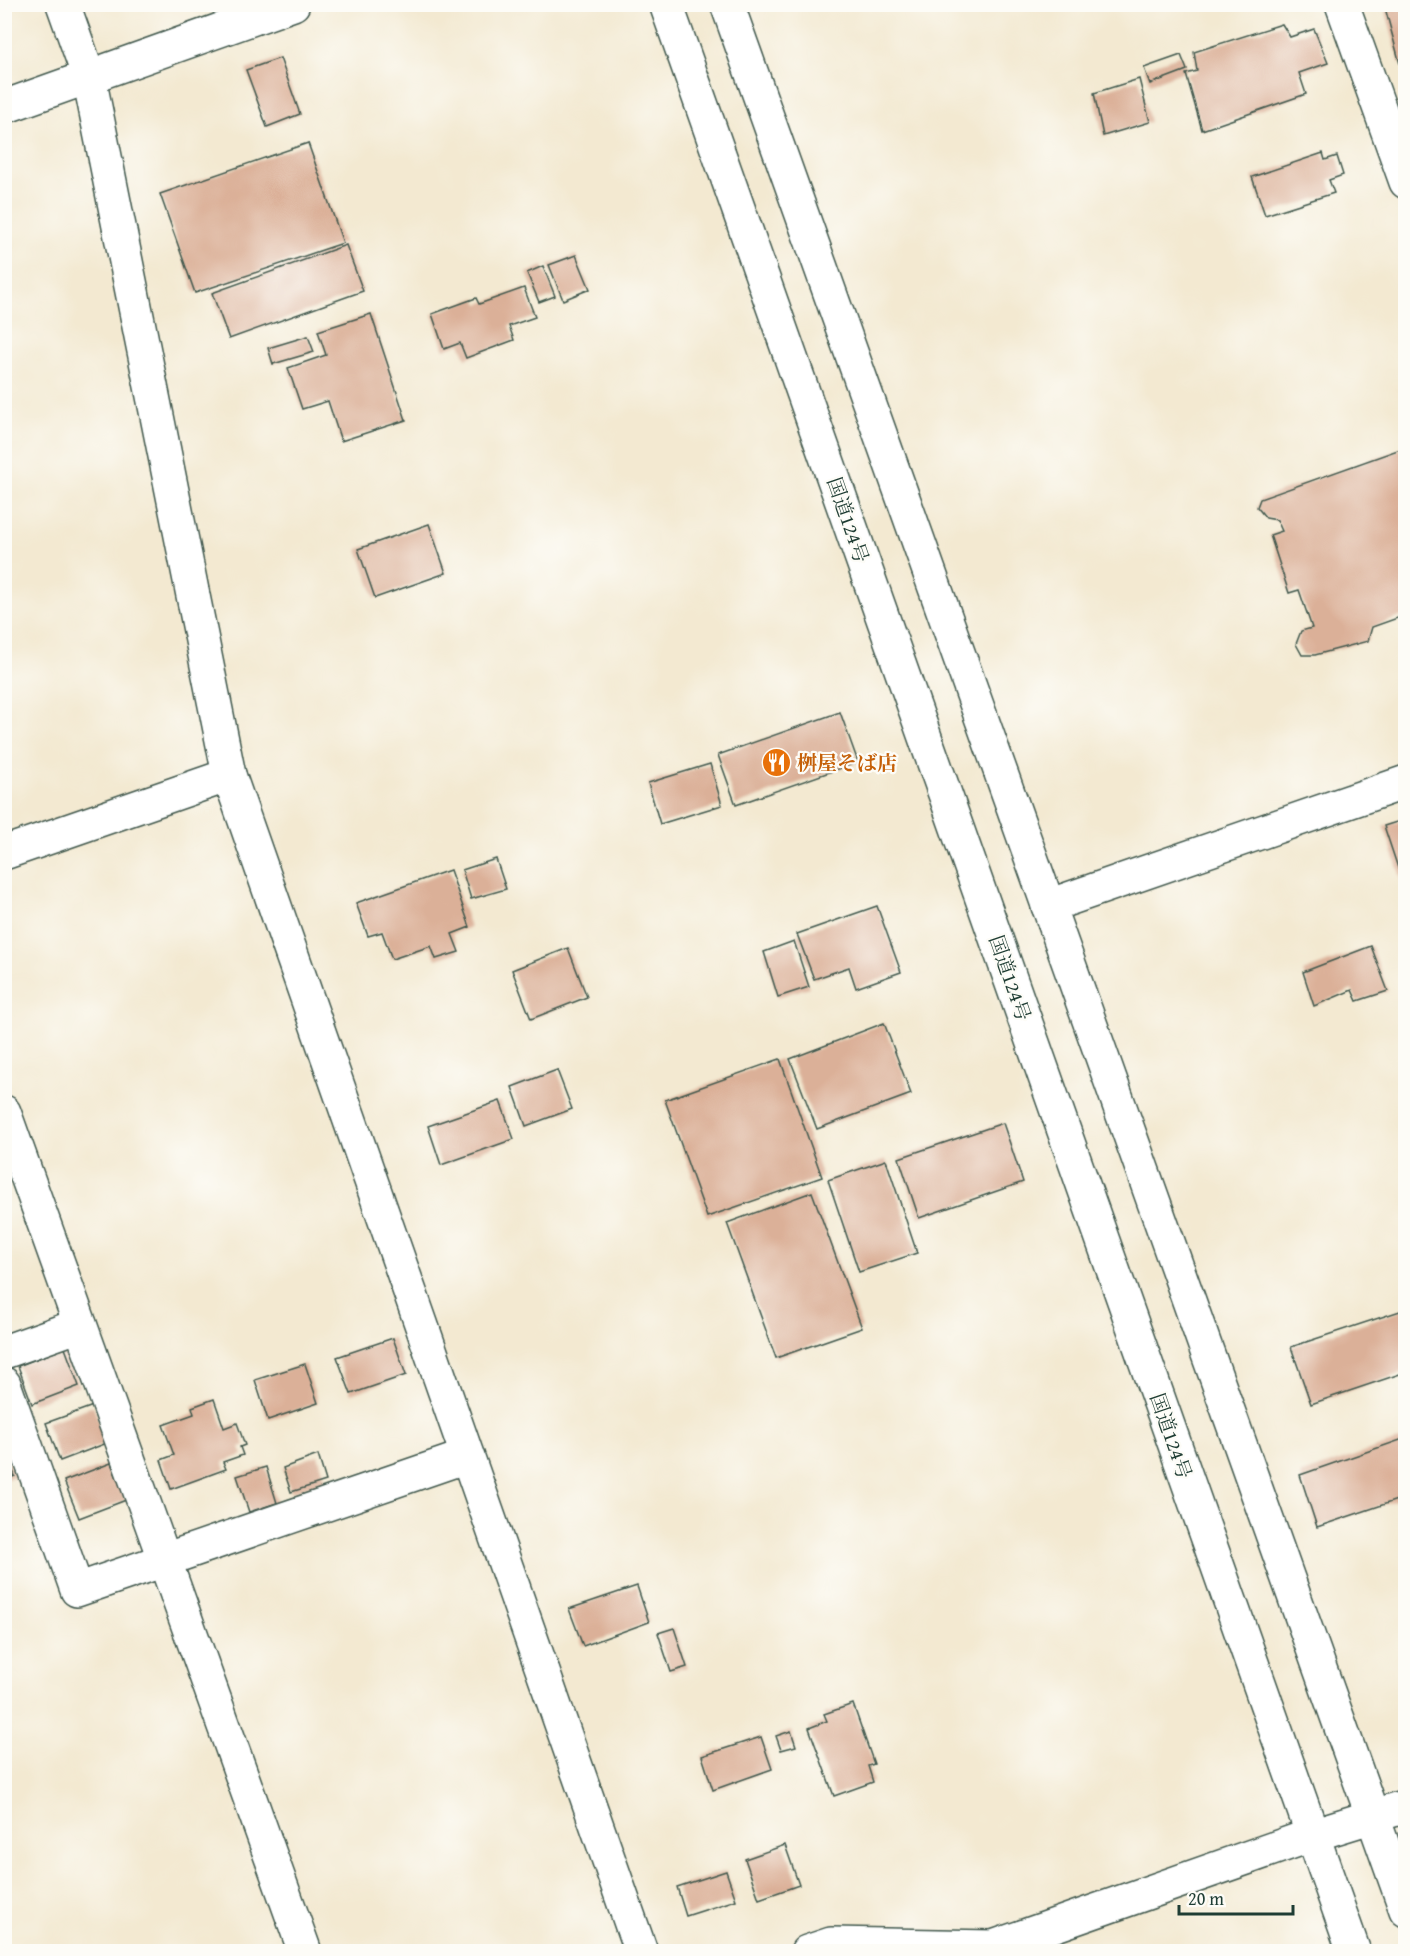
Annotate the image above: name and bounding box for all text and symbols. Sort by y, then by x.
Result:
street label: 国道124号 [820,473,877,567]
restaurant icon: 桝屋そば店 [760,747,792,779]
place label: 桝屋そば店 [797,748,897,777]
street label: 国道124号 [982,931,1039,1025]
street label: 国道124号 [1143,1389,1200,1483]
scale bar [1179,1878,1293,1916]
text: 20 m [1188,1885,1224,1912]

